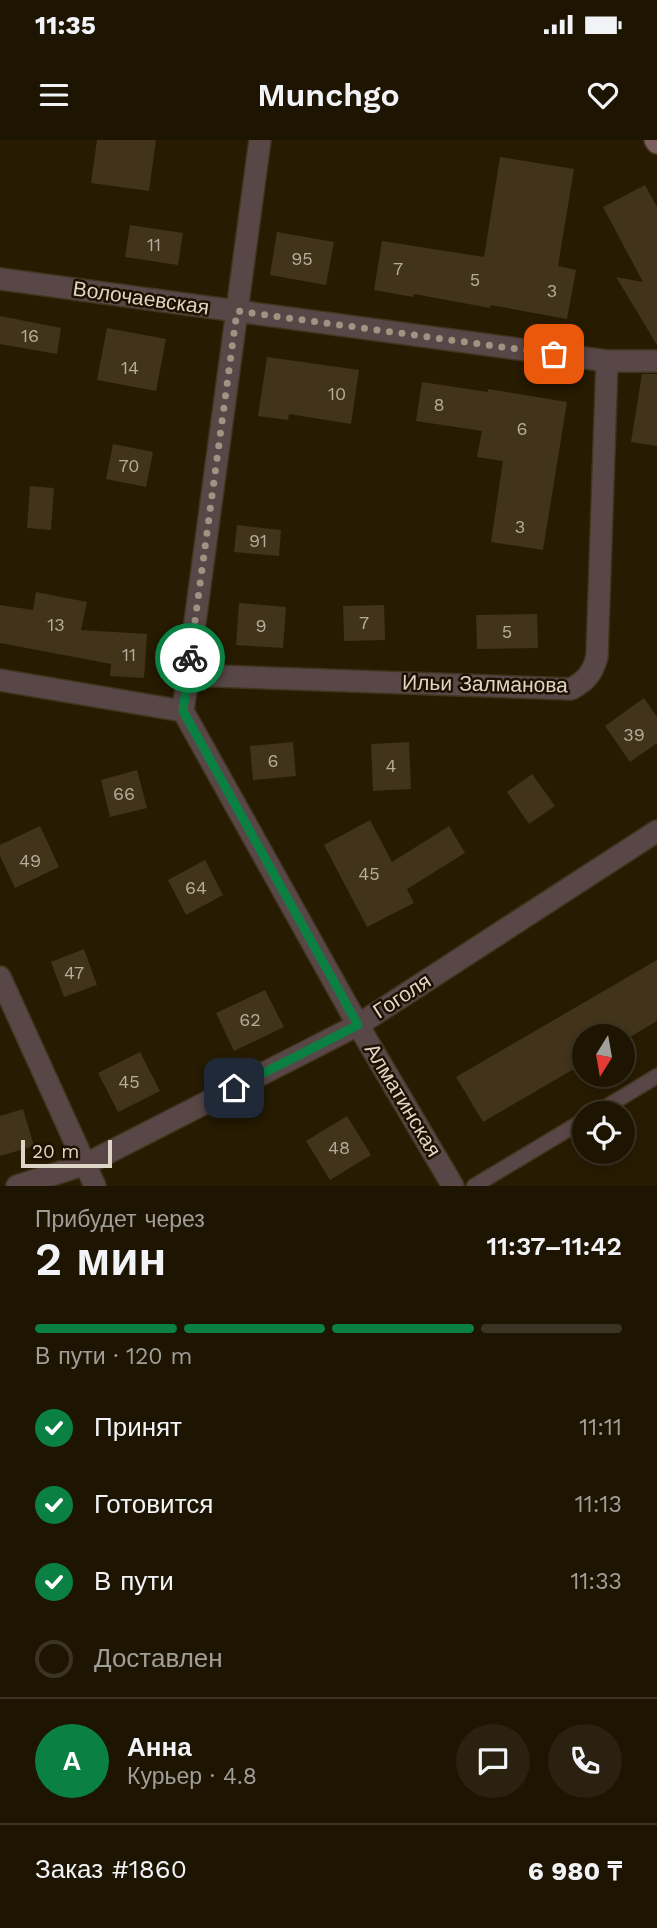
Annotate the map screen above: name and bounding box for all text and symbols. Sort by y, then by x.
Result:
text: 11:35 [35,10,96,40]
icon: menu [35,76,73,114]
text: Munchgo [257,76,400,114]
icon: heart [584,76,622,114]
house number: 11 [147,234,161,255]
house number: 95 [291,248,313,269]
house number: 7 [393,258,403,279]
house number: 5 [470,269,480,290]
street label: Волочаевская [71,276,211,319]
house number: 3 [547,280,557,301]
pin [524,324,584,384]
house number: 16 [21,325,39,346]
icon: bag [535,335,573,373]
house number: 14 [121,357,139,378]
house number: 10 [328,383,346,404]
house number: 8 [433,394,445,415]
house number: 6 [517,418,527,439]
house number: 70 [119,455,139,476]
house number: 3 [515,516,525,537]
house number: 91 [249,530,267,551]
house number: 7 [359,612,369,633]
house number: 13 [47,614,65,635]
house number: 9 [255,615,267,636]
house number: 5 [502,621,512,642]
courier [155,623,225,693]
icon: bike [171,639,209,677]
house number: 11 [122,644,136,665]
street label: Ильи Залманова [402,670,568,697]
house number: 39 [623,724,645,745]
house number: 6 [268,750,278,771]
house number: 4 [386,755,397,776]
house number: 66 [113,783,135,804]
house number: 49 [19,850,41,871]
house number: 45 [358,863,380,884]
house number: 64 [185,877,207,898]
house number: 47 [64,962,84,983]
street label: Гоголя [368,968,435,1023]
house number: 62 [239,1009,261,1030]
north arrow [572,1024,635,1087]
map controls [572,1024,635,1164]
street label: Алматинская [360,1038,447,1161]
pin [204,1058,264,1118]
icon: home [215,1069,253,1107]
house number: 45 [118,1071,140,1092]
button: locate [572,1101,635,1164]
scale bar [21,1137,112,1169]
house number: 48 [328,1137,350,1158]
text: 20 m [32,1140,79,1163]
text: Прибудет через [35,1206,205,1233]
text: 11:37–11:42 [486,1231,622,1261]
text: 2 мин [35,1232,166,1286]
text: В пути · 120 m [35,1343,192,1370]
icon: check [35,1409,73,1447]
text: Принят [94,1412,182,1442]
text: 11:11 [579,1414,622,1441]
icon: check [35,1486,73,1524]
text: Готовится [94,1489,213,1519]
text: 11:13 [575,1491,622,1518]
icon: check [35,1563,73,1601]
text: В пути [94,1566,174,1596]
text: 11:33 [570,1568,622,1595]
text: Доставлен [94,1643,223,1673]
button: chat [456,1724,530,1798]
button: phone [548,1724,622,1798]
text: Анна [127,1732,192,1762]
text: А [63,1746,81,1776]
text: Курьер · 4.8 [127,1763,257,1790]
text: Заказ #1860 [35,1854,187,1884]
text: 6 980 ₸ [528,1856,622,1886]

